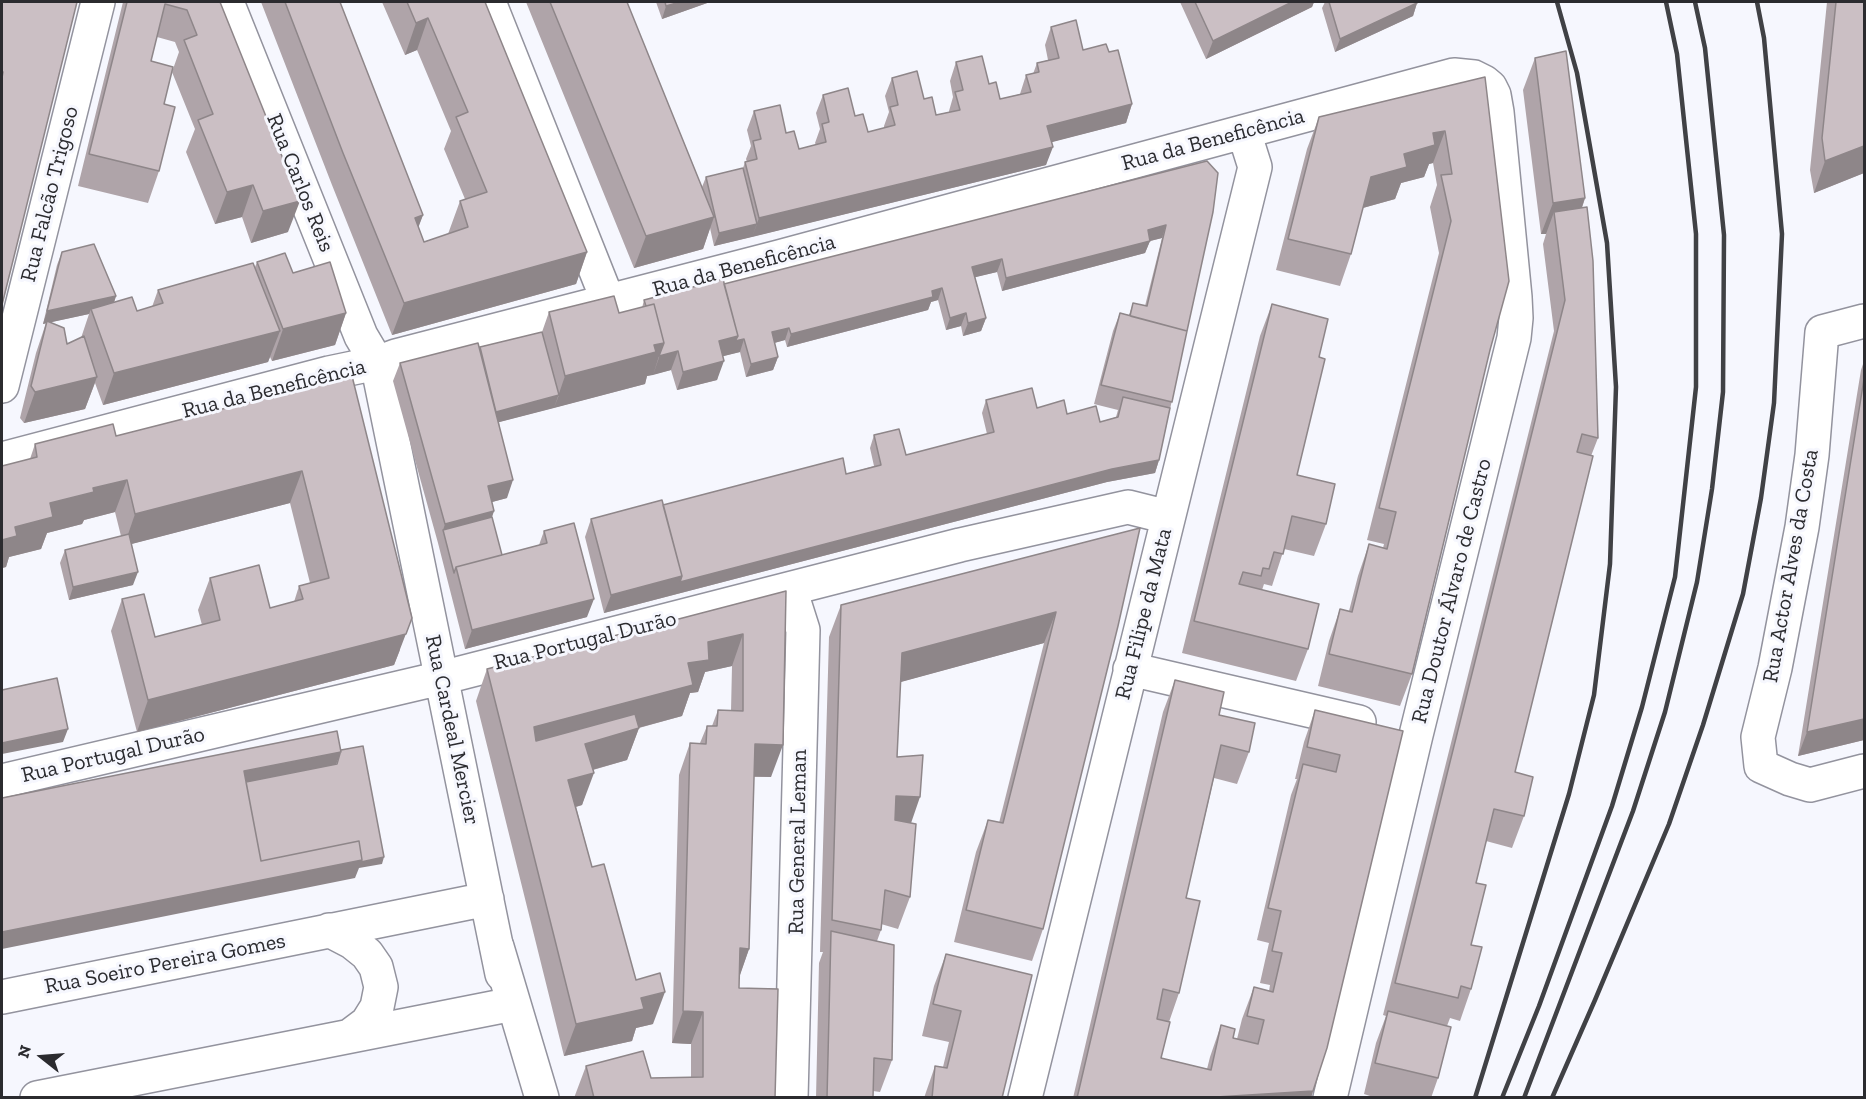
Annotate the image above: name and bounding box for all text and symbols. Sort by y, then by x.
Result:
street label: Rua Falcão Trigoso [15,103,85,285]
street label: Rua da Beneficência [1119,103,1307,177]
street label: Rua Carlos Reis [260,110,340,256]
street label: Rua da Beneficência [650,229,838,303]
street label: Rua da Beneficência [179,353,369,425]
street label: Rua Actor Alves da Costa [1757,447,1825,685]
street label: Rua Doutor Álvaro de Castro [1406,456,1498,726]
street label: Rua Filipe da Mata [1110,526,1178,702]
street label: Rua Portugal Durão [491,606,679,676]
street label: Rua Cardeal Mercier [419,632,485,828]
street label: Rua Portugal Durão [19,721,207,789]
street label: Rua General Leman [783,749,813,935]
street label: Rua Soeiro Pereira Gomes [42,928,288,1000]
north arrow [12,1027,72,1087]
text: N [13,1043,35,1060]

